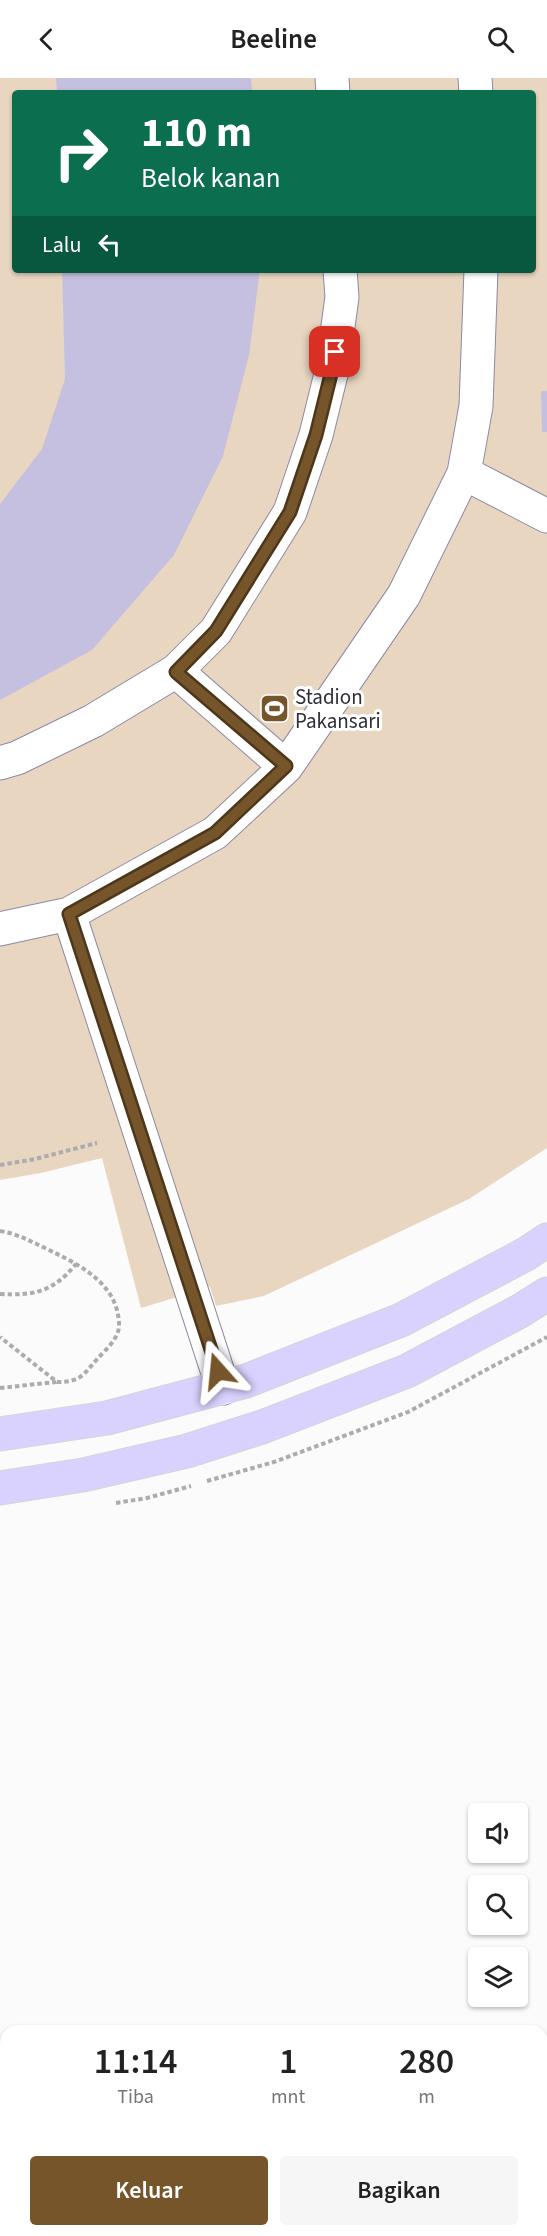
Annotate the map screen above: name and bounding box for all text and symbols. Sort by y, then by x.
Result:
text: Beeline [230,20,317,59]
icon: back [30,23,63,56]
icon: search [484,23,517,56]
text: 110 m [141,103,252,163]
icon: right [42,114,120,192]
text: Belok kanan [141,159,280,198]
icon: left [93,228,126,261]
text: Lalu [42,229,81,261]
pin [309,326,360,377]
icon: arrive [318,335,351,368]
place label: Stadion Pakansari [295,682,381,736]
sports icon: Stadion Pakansari [258,693,290,725]
position arrow [186,1339,250,1403]
map controls [468,1803,528,2007]
button: sound [468,1803,528,1863]
button: search [468,1875,528,1935]
button: layers [468,1947,528,2007]
text: 11:14 [94,2036,177,2087]
text: 1 [279,2036,297,2087]
text: 280 [399,2036,454,2087]
text: Tiba [117,2083,154,2111]
text: mnt [271,2083,305,2111]
text: m [418,2083,435,2111]
button: Keluar [30,2156,268,2225]
button: Bagikan [280,2156,518,2225]

